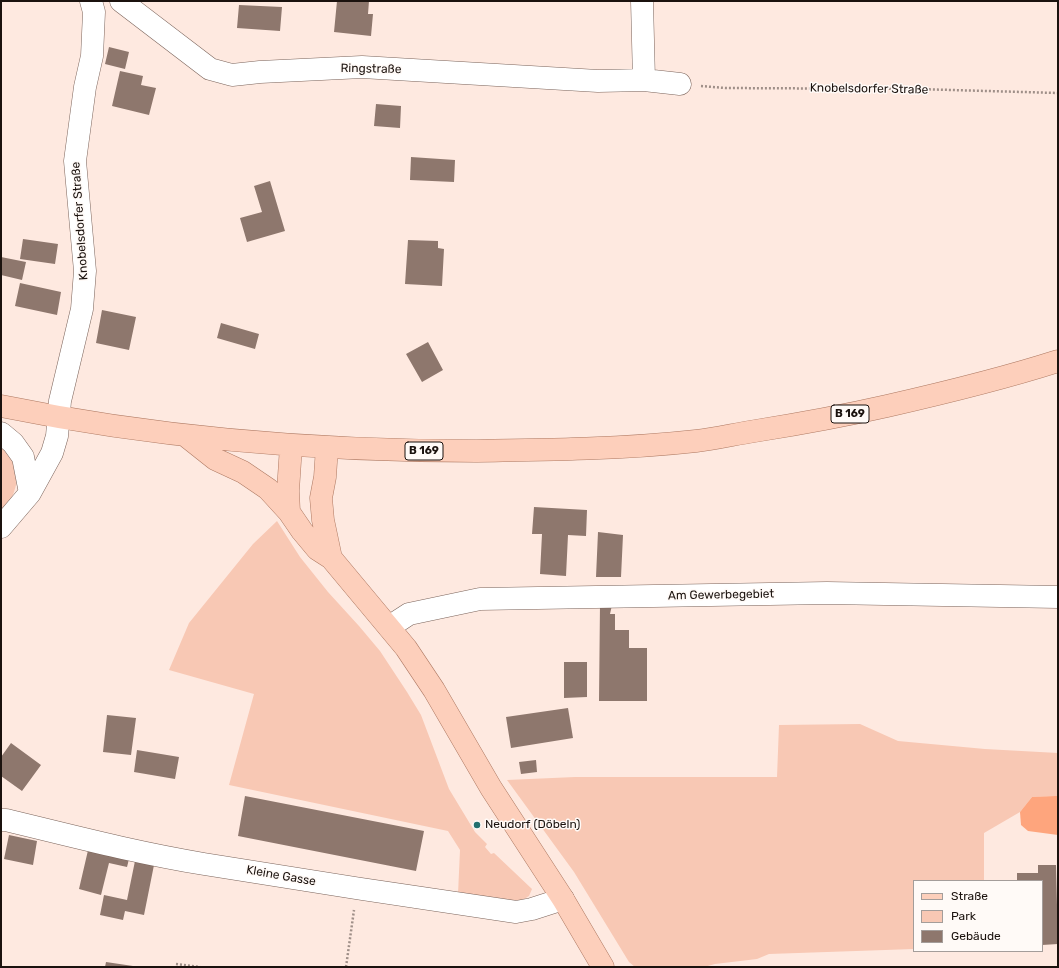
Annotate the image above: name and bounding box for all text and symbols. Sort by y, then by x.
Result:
street label: Ringstraße [340,61,402,77]
street label: Knobelsdorfer Straße [810,81,928,97]
street label: Knobelsdorfer Straße [69,161,91,281]
road number: B 169 [831,405,869,423]
road number: B 169 [405,442,443,460]
street label: Am Gewerbegebiet [668,587,774,603]
place label: Neudorf (Döbeln) [485,818,580,832]
marker: Neudorf (Döbeln) [472,820,482,830]
street label: Kleine Gasse [245,863,317,889]
legend [913,880,1043,952]
text: Straße [951,889,988,903]
text: Park [951,909,976,923]
text: Gebäude [951,929,1001,943]

